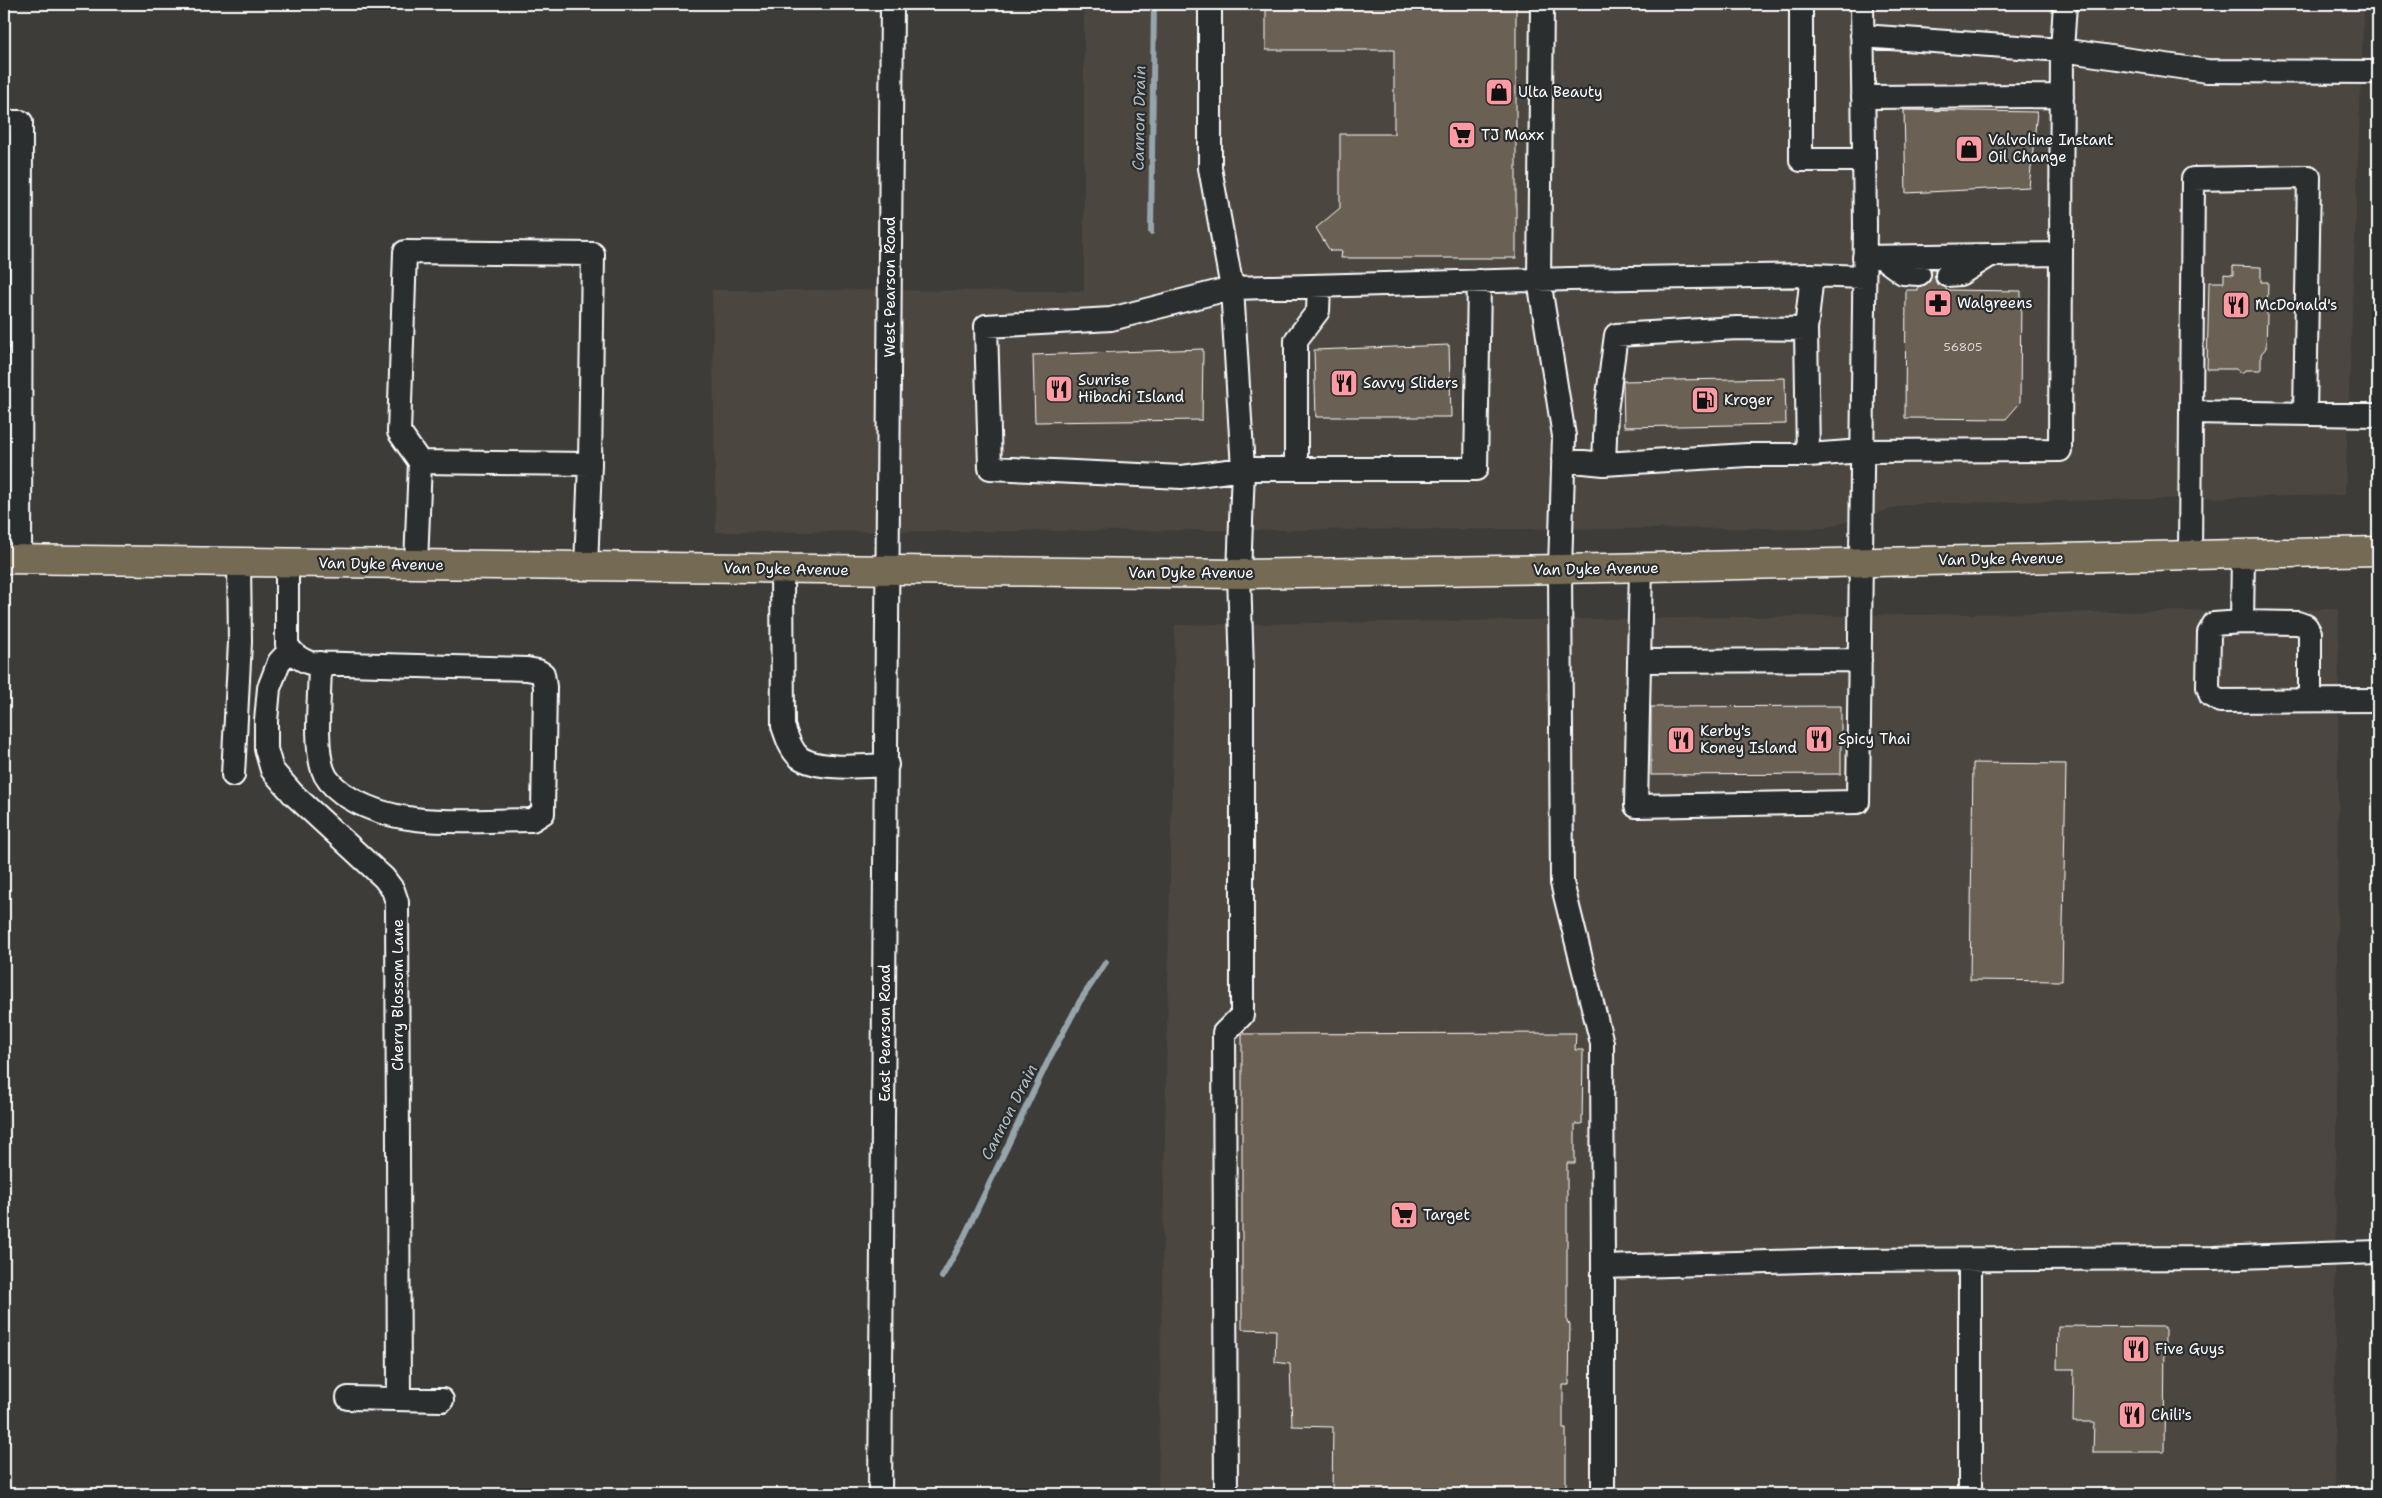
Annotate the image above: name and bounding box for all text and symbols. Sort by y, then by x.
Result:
water label: Cannon Drain [1128,65,1150,171]
shop icon: Ulta Beauty [1484,77,1514,107]
place label: Ulta Beauty [1518,82,1603,102]
supermarket icon: TJ Maxx [1447,120,1477,150]
place label: TJ Maxx [1481,125,1544,145]
place label: Valvoline Instant Oil Change [1988,130,2114,167]
shop icon: Valvoline Instant Oil Change [1954,134,1984,164]
street label: West Pearson Road [880,216,900,358]
pharmacy icon: Walgreens [1923,288,1953,318]
restaurant icon: McDonald's [2221,290,2251,320]
place label: Walgreens [1957,293,2033,313]
place label: McDonald's [2255,295,2337,315]
house number: 56805 [1944,339,1982,355]
restaurant icon: Savvy Sliders [1329,368,1359,398]
place label: Sunrise Hibachi Island [1078,370,1185,407]
place label: Savvy Sliders [1363,373,1458,393]
restaurant icon: Sunrise Hibachi Island [1044,374,1074,404]
fuel station icon: Kroger [1690,385,1720,415]
place label: Kroger [1724,390,1773,410]
street label: Van Dyke Avenue [1938,548,2064,570]
street label: Van Dyke Avenue [318,553,444,575]
street label: Van Dyke Avenue [723,558,849,580]
street label: Van Dyke Avenue [1533,558,1659,580]
street label: Van Dyke Avenue [1128,563,1254,583]
place label: Kerby's Koney Island [1700,721,1797,758]
restaurant icon: Spicy Thai [1804,724,1834,754]
restaurant icon: Kerby's Koney Island [1666,725,1696,755]
place label: Spicy Thai [1838,729,1911,749]
street label: Cherry Blossom Lane [388,919,408,1071]
street label: East Pearson Road [875,964,895,1102]
water label: Cannon Drain [976,1060,1042,1164]
supermarket icon: Target [1389,1200,1419,1230]
place label: Target [1423,1205,1470,1225]
restaurant icon: Five Guys [2121,1334,2151,1364]
place label: Five Guys [2155,1339,2225,1359]
restaurant icon: Chili's [2117,1400,2147,1430]
place label: Chili's [2151,1405,2192,1425]

